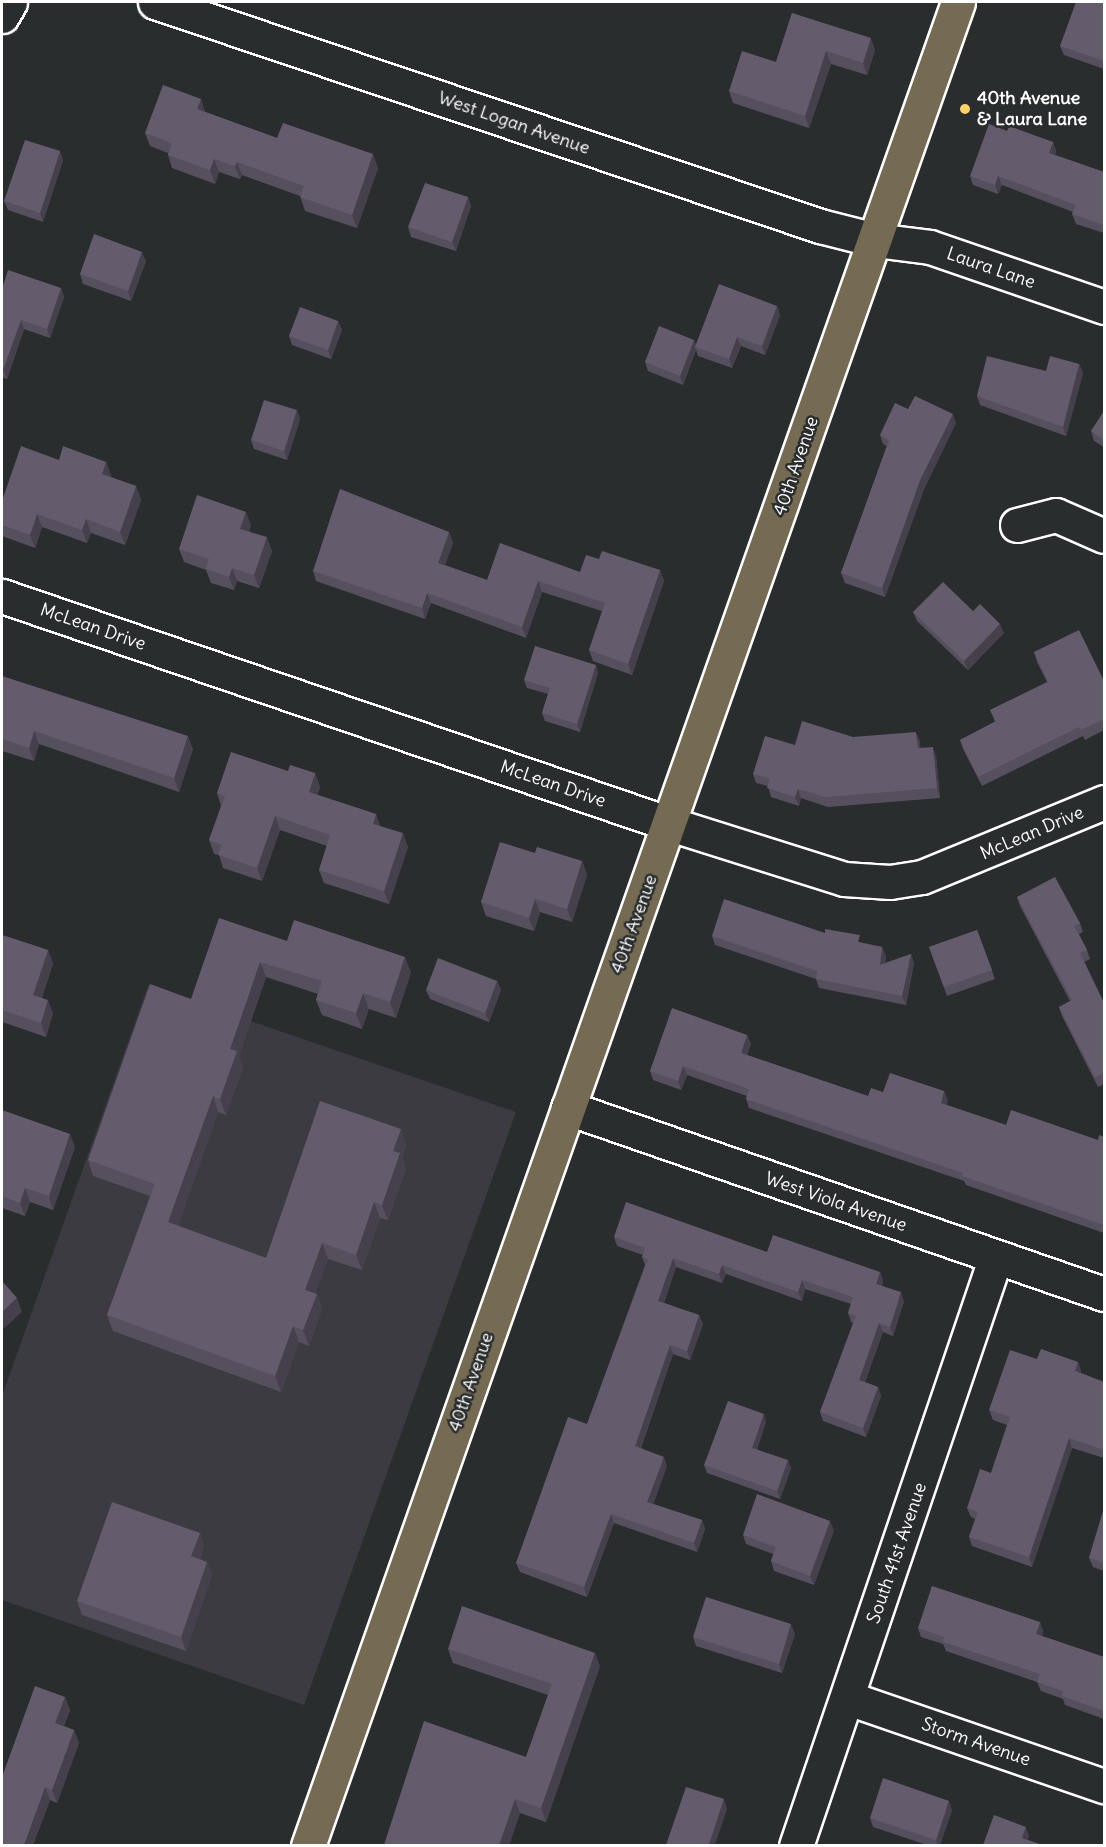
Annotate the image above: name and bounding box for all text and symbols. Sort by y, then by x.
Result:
street label: West Logan Avenue [435,87,593,159]
place label: 40th Avenue & Laura Lane [977,88,1087,130]
marker: 40th Avenue & Laura Lane [958,102,972,116]
street label: Laura Lane [944,243,1038,293]
street label: 40th Avenue [769,414,823,518]
street label: McLean Drive [37,599,149,655]
street label: McLean Drive [497,756,609,812]
street label: McLean Drive [977,802,1087,864]
street label: 40th Avenue [606,872,662,976]
street label: West Viola Avenue [762,1168,910,1236]
street label: 40th Avenue [444,1330,498,1434]
street label: South 41st Avenue [863,1480,931,1626]
street label: Storm Avenue [919,1713,1033,1771]

